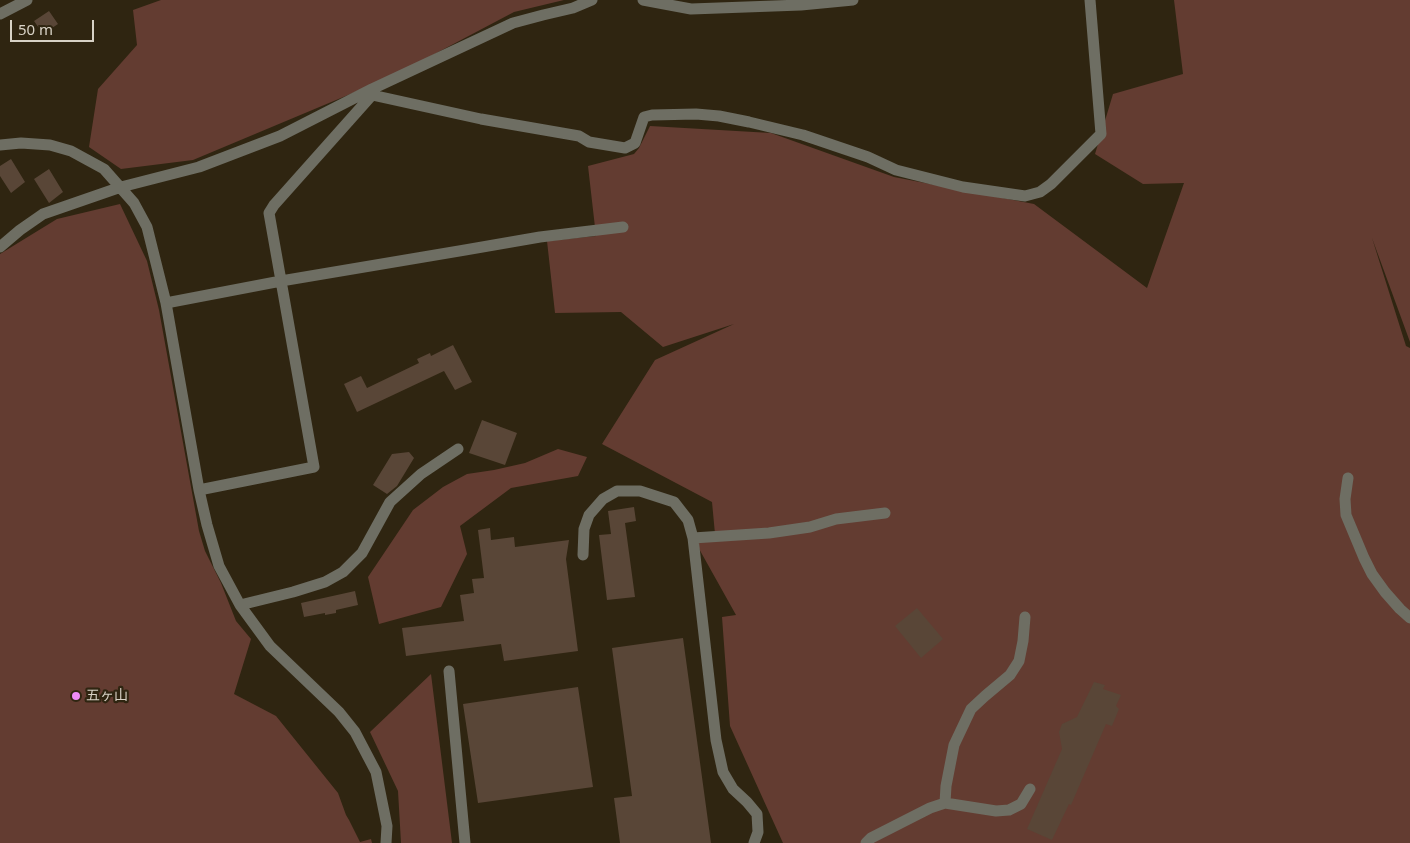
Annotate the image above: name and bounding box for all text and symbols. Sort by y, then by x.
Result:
scale bar [12,10,96,42]
text: 50 m [18,19,53,39]
place label: 五ヶ山 [86,688,128,704]
marker: 五ヶ山 [70,690,82,702]

